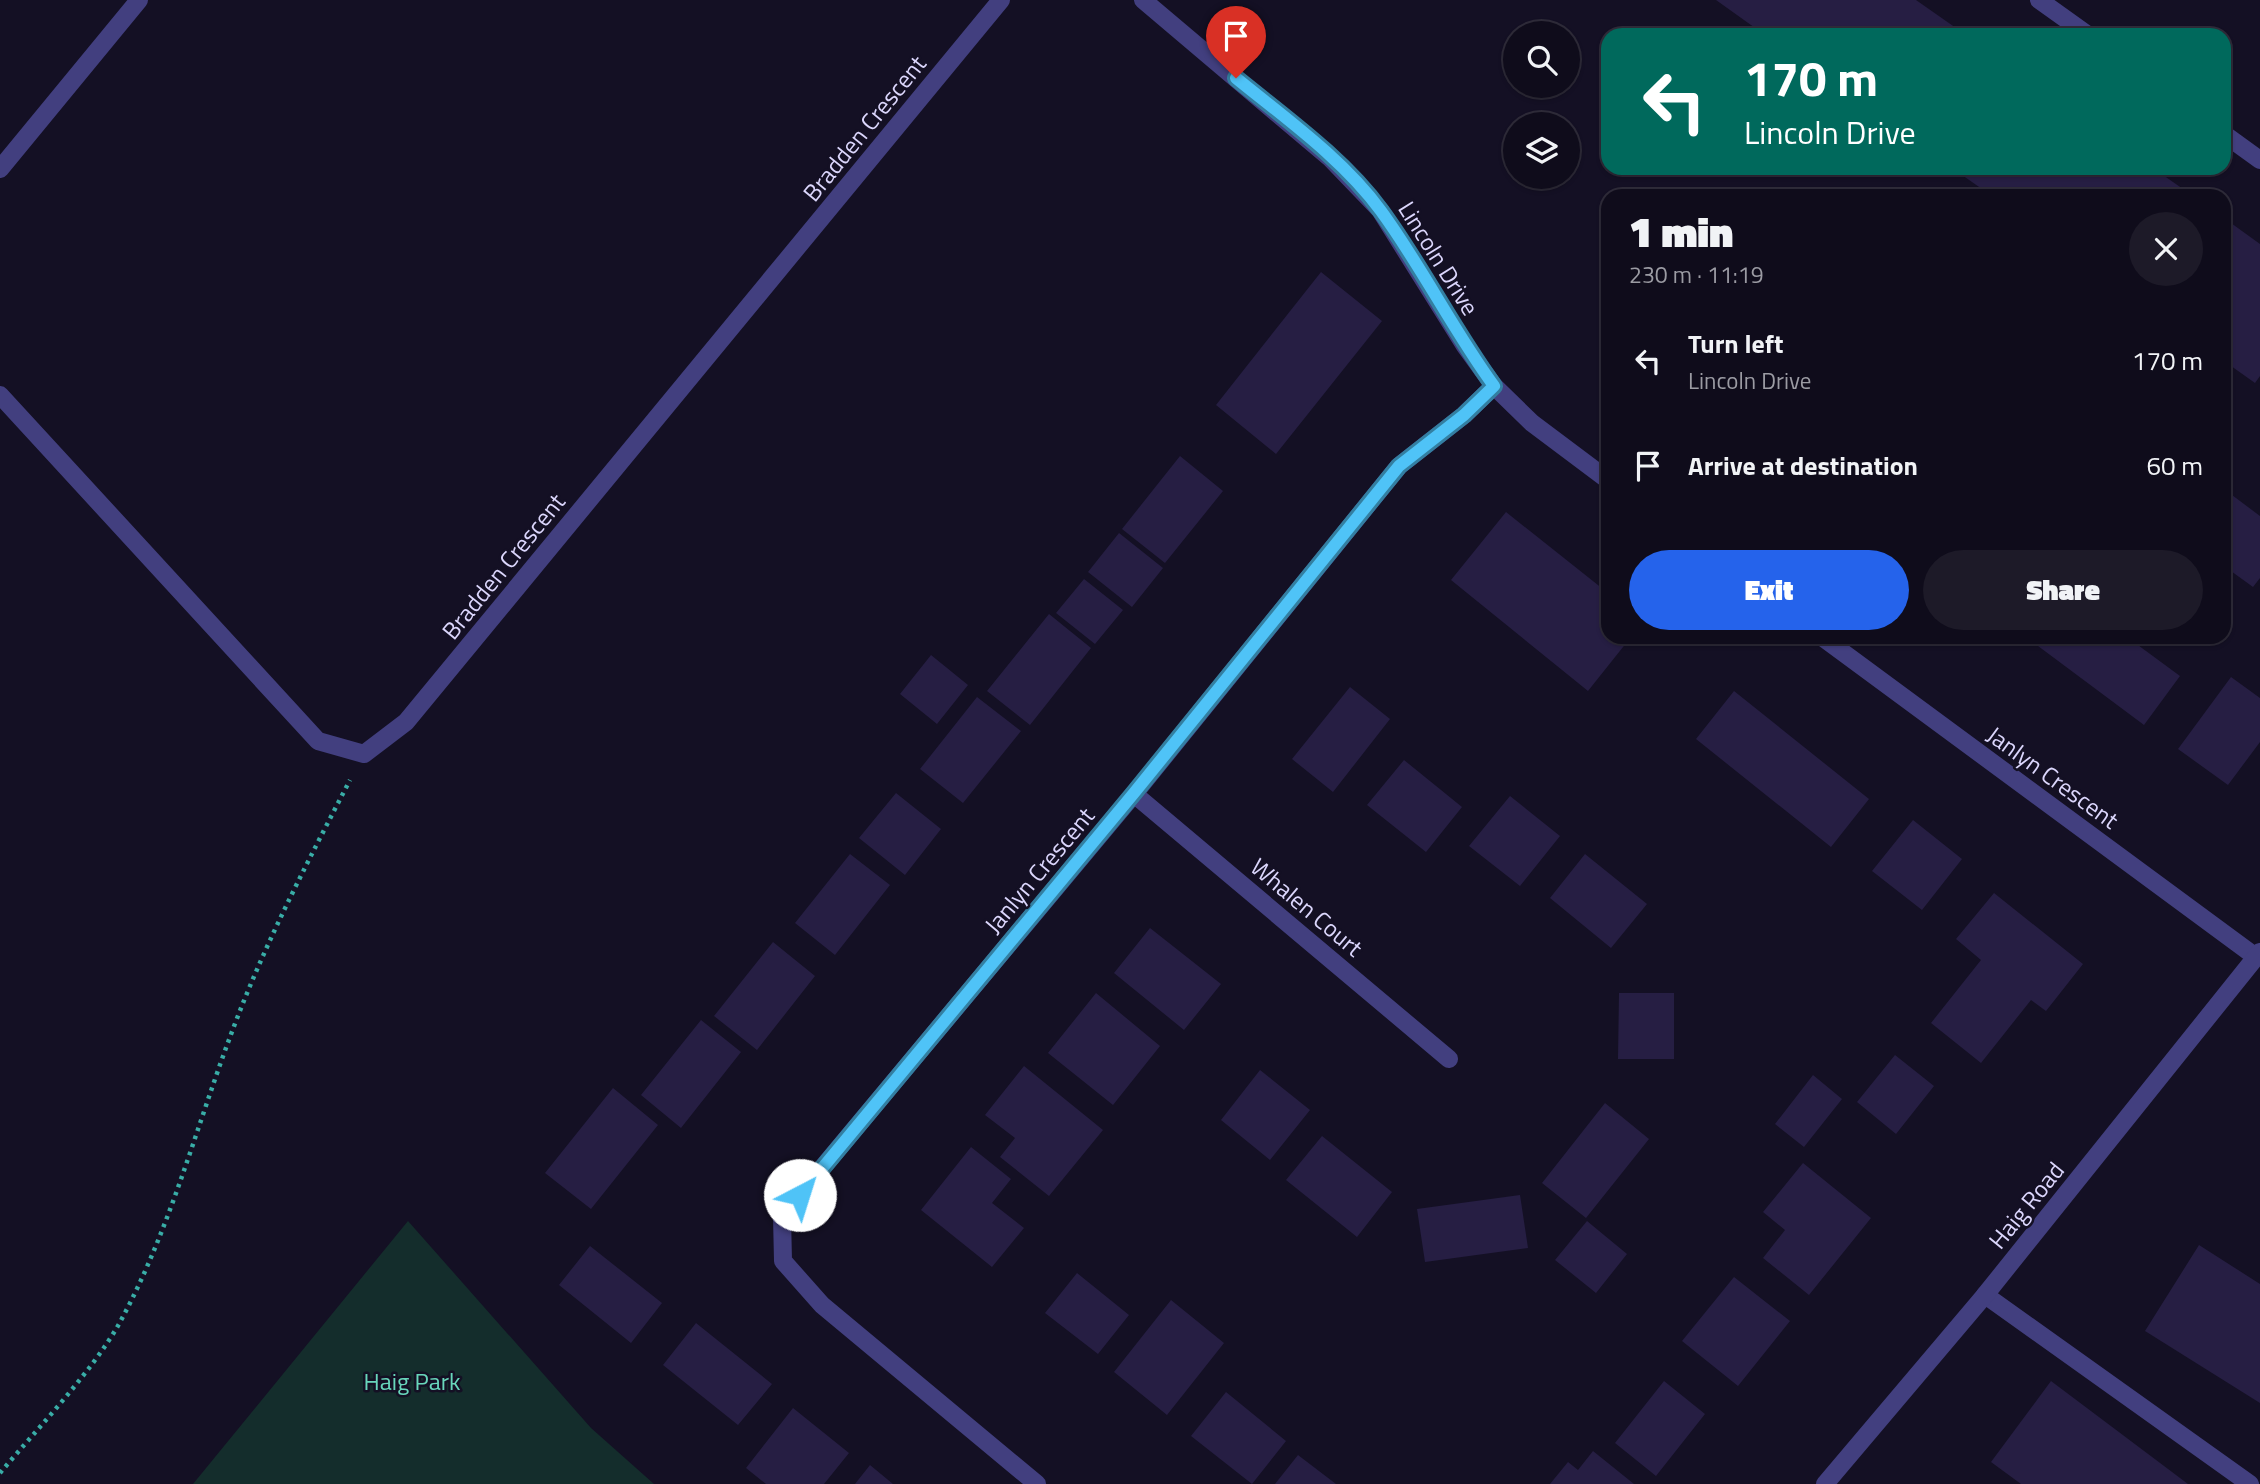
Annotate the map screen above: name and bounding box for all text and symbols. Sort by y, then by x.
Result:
pin [1206,6,1266,78]
icon: arrive [1217,17,1255,55]
map controls [1503,21,1580,189]
button: search [1503,21,1580,98]
text: 170 m [1744,40,1878,115]
street label: Bradden Crescent [794,47,935,209]
icon: left [1629,56,1720,147]
text: Lincoln Drive [1744,108,1916,156]
button: layers [1503,112,1580,189]
street label: Lincoln Drive [1390,194,1488,322]
text: 1 min [1629,199,1733,263]
button: close [2129,212,2203,286]
text: 230 m · 11:19 [1629,257,1764,292]
text: Turn left [1688,324,1783,363]
text: 170 m [2132,341,2203,380]
icon: left [1629,342,1667,380]
text: Lincoln Drive [1688,363,1811,398]
text: Arrive at destination [1688,446,1918,485]
text: 60 m [2146,446,2203,485]
icon: arrive [1629,447,1667,485]
street label: Bradden Crescent [433,485,574,647]
button: Exit [1629,550,1909,630]
button: Share [1923,550,2203,630]
street label: Janlyn Crescent [1980,717,2127,837]
street label: Janlyn Crescent [975,799,1103,941]
street label: Whalen Court [1243,849,1371,965]
street label: Haig Road [1980,1154,2072,1256]
position arrow [763,1158,837,1232]
park label: Haig Park [363,1363,461,1399]

